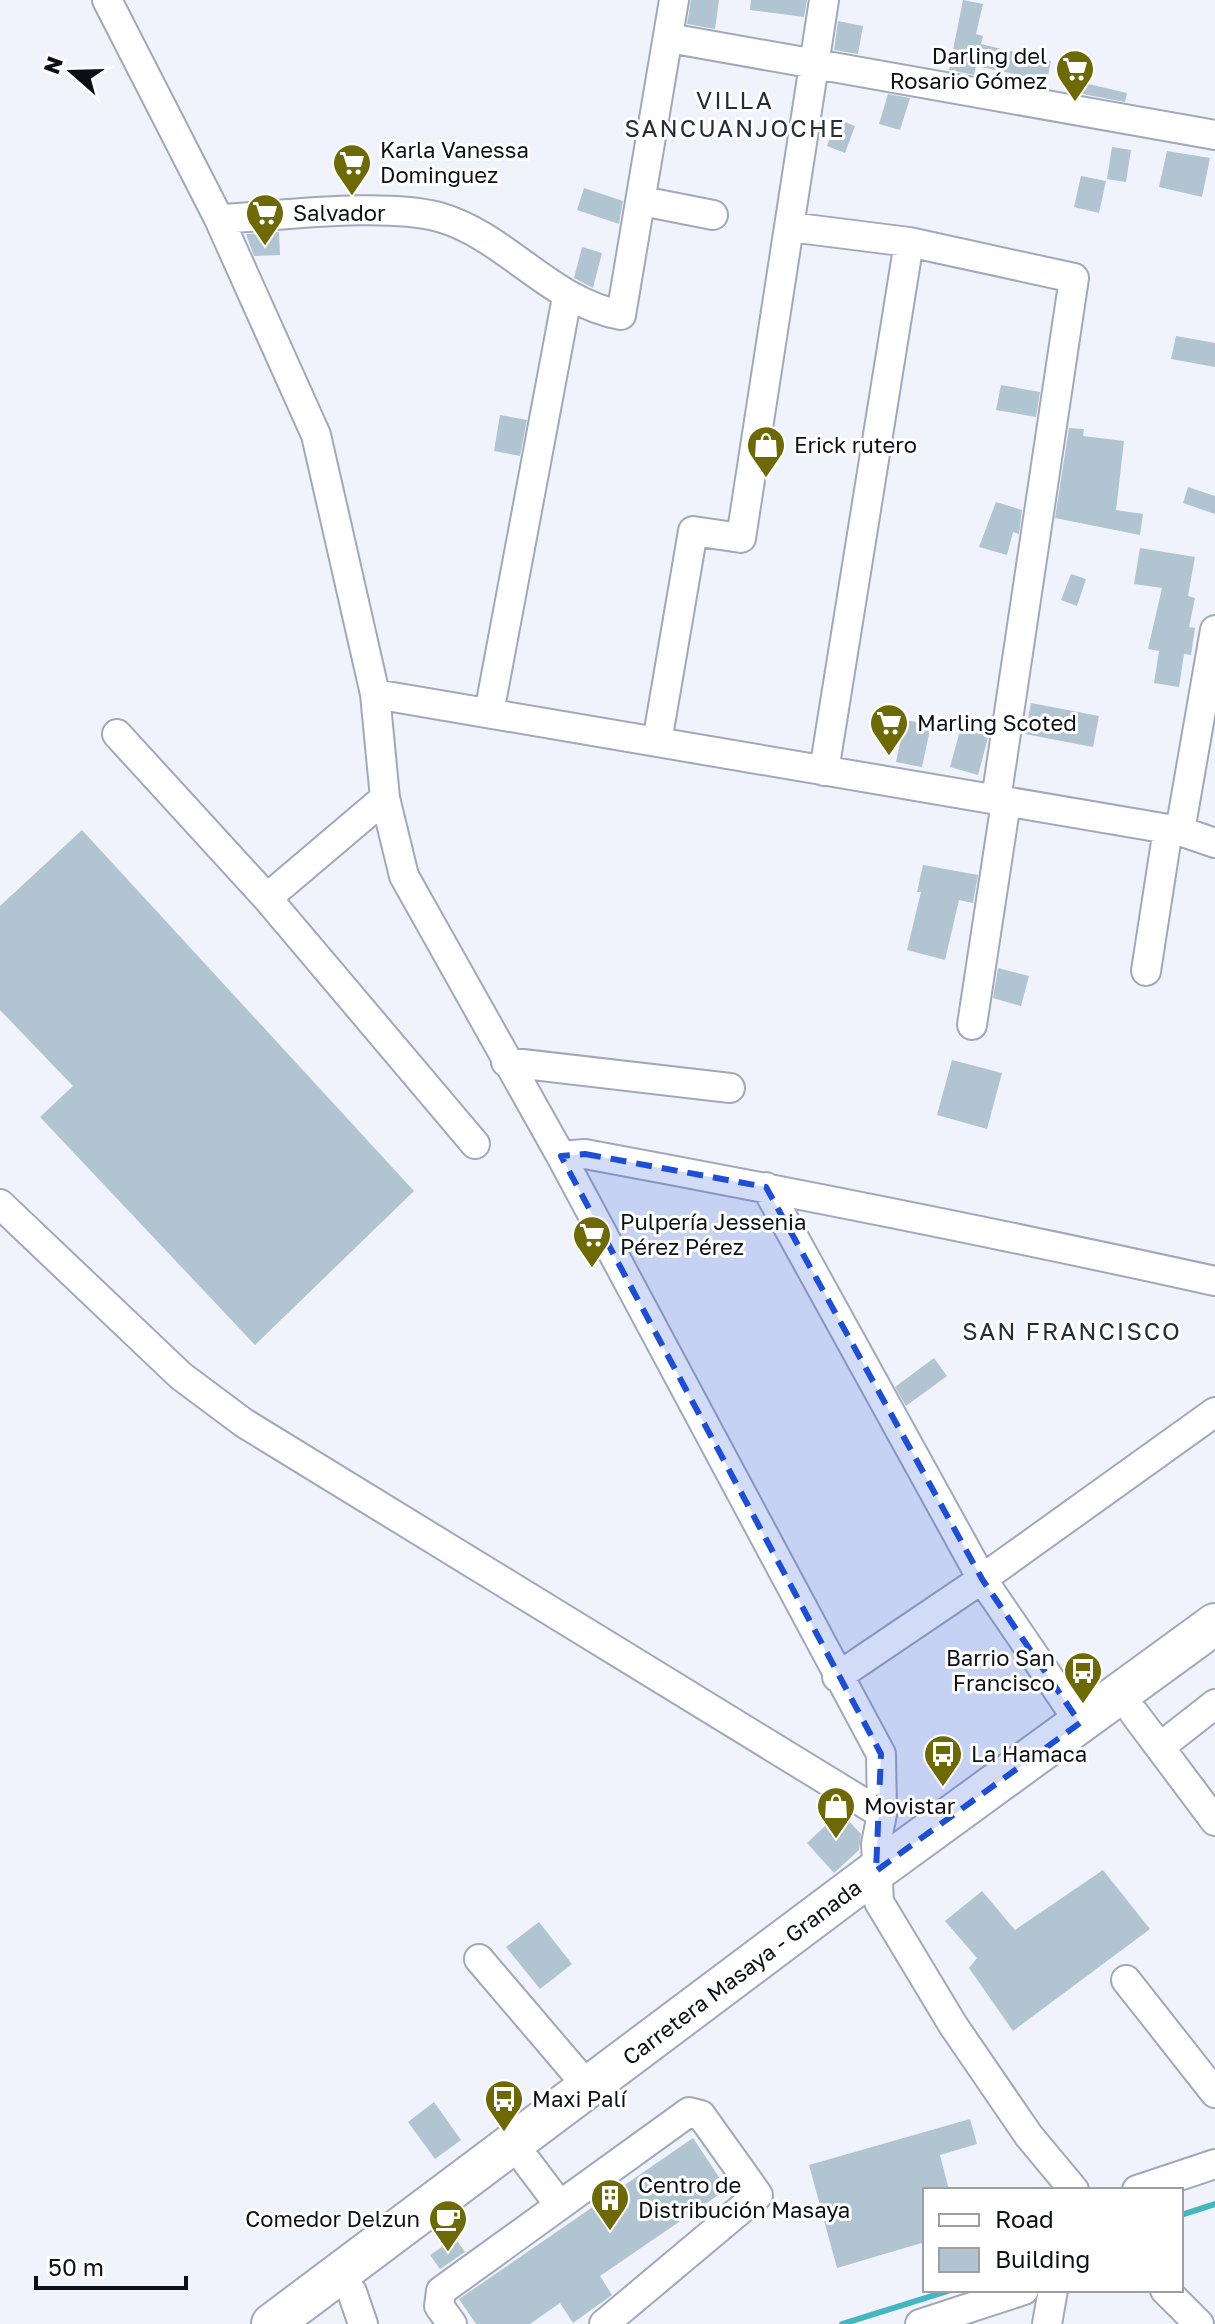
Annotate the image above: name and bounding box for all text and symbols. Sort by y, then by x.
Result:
north arrow [32,32,112,112]
place label: Darling del Rosario Gómez [890,42,1047,94]
supermarket icon: Darling del Rosario Gómez [1054,48,1096,103]
text: N [37,53,68,77]
district label: VILLA SANCUANJOCHE [624,85,846,142]
place label: Karla Vanessa Dominguez [380,136,529,188]
supermarket icon: Karla Vanessa Dominguez [331,142,373,197]
supermarket icon: Salvador [244,192,286,247]
place label: Salvador [293,199,386,226]
shop icon: Erick rutero [745,424,787,479]
place label: Erick rutero [794,431,917,458]
supermarket icon: Marling Scoted [868,702,910,757]
place label: Marling Scoted [917,709,1077,736]
place label: Pulpería Jessenia Pérez Pérez [620,1208,806,1260]
supermarket icon: Pulpería Jessenia Pérez Pérez [571,1214,613,1269]
district label: SAN FRANCISCO [962,1316,1182,1345]
place label: Barrio San Francisco [946,1644,1055,1696]
bus stop icon: Barrio San Francisco [1062,1650,1104,1705]
bus stop icon: La Hamaca [922,1733,964,1788]
place label: La Hamaca [971,1740,1087,1767]
shop icon: Movistar [815,1785,857,1840]
place label: Movistar [864,1792,956,1819]
street label: Carretera Masaya - Granada [617,1873,866,2070]
bus stop icon: Maxi Palí [483,2078,525,2133]
place label: Maxi Palí [532,2085,629,2112]
place label: Centro de Distribución Masaya [638,2171,850,2223]
building icon: Centro de Distribución Masaya [589,2177,631,2232]
legend [923,2188,1183,2292]
cafe icon: Comedor Delzun [427,2198,469,2253]
text: Road [995,2204,1054,2233]
place label: Comedor Delzun [245,2205,420,2232]
scale bar [36,2240,186,2290]
text: Building [995,2244,1090,2273]
text: 50 m [48,2252,104,2281]

